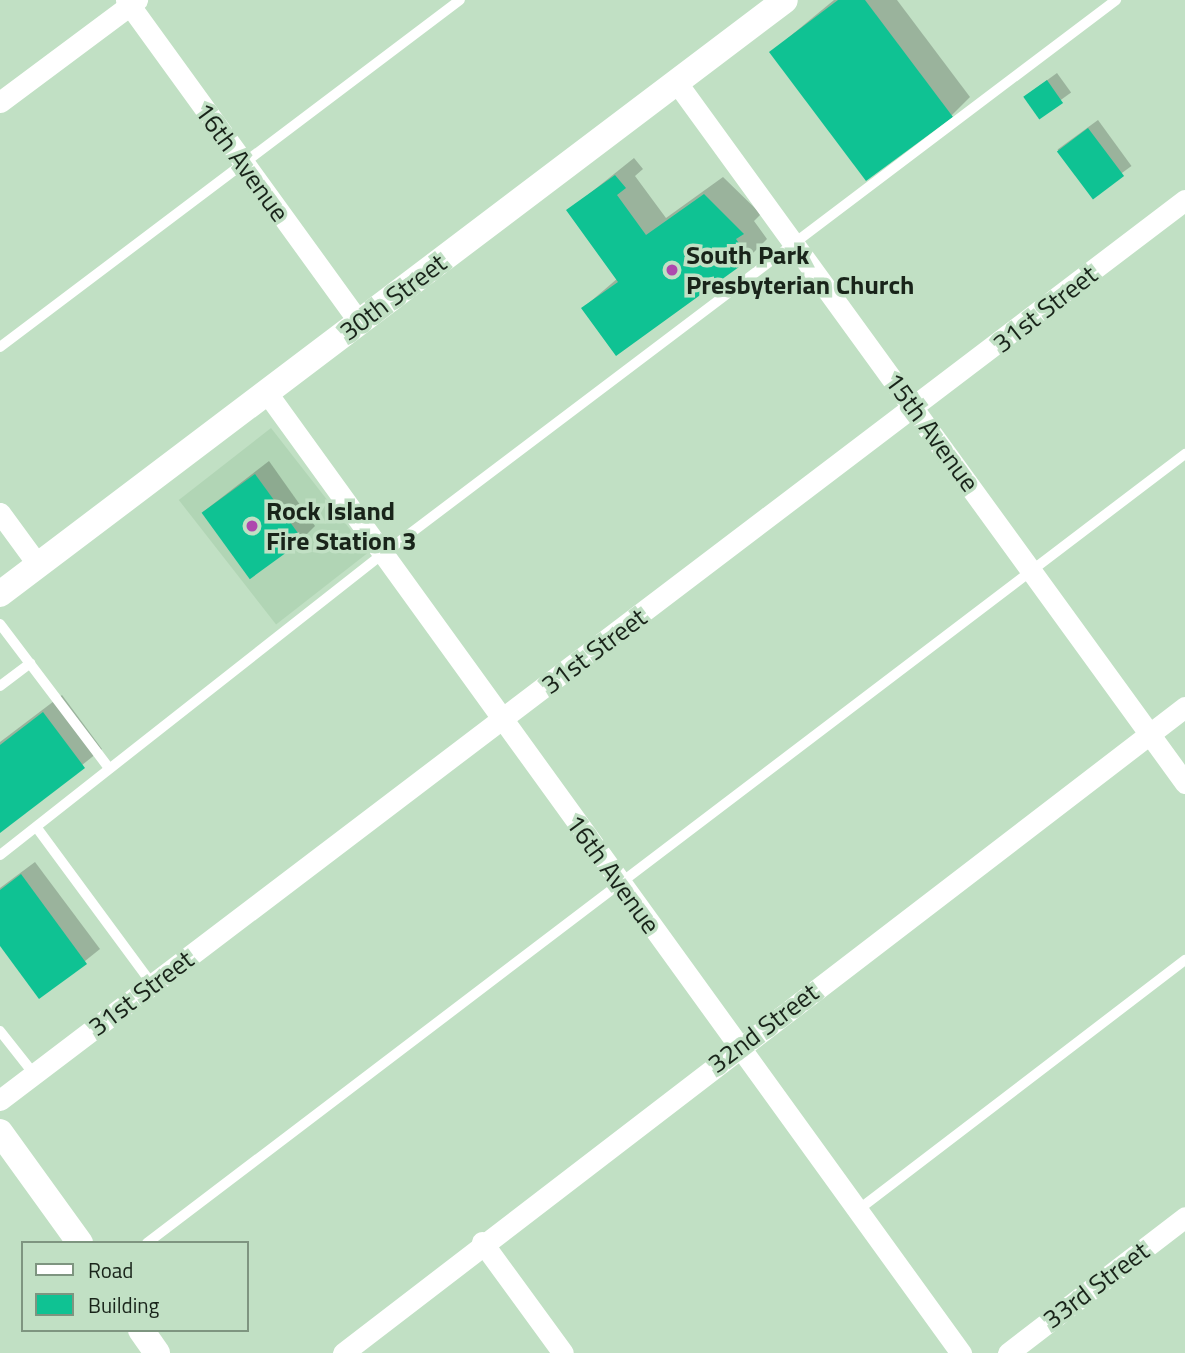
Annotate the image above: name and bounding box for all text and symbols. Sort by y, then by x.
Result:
street label: 16th Avenue [188,97,296,227]
place label: South Park Presbyterian Church [686,239,914,300]
street label: 30th Street [334,247,452,347]
street label: 31st Street [987,259,1103,359]
marker: South Park Presbyterian Church [664,262,680,278]
street label: 15th Avenue [878,367,986,497]
place label: Rock Island Fire Station 3 [266,495,417,556]
marker: Rock Island Fire Station 3 [244,518,260,534]
street label: 31st Street [535,602,653,700]
street label: 16th Avenue [559,809,667,939]
street label: 31st Street [82,944,200,1042]
street label: 32nd Street [702,977,824,1079]
street label: 33rd Street [1037,1235,1155,1335]
legend [21,1241,248,1332]
text: Road [88,1254,133,1286]
text: Building [88,1289,159,1321]

